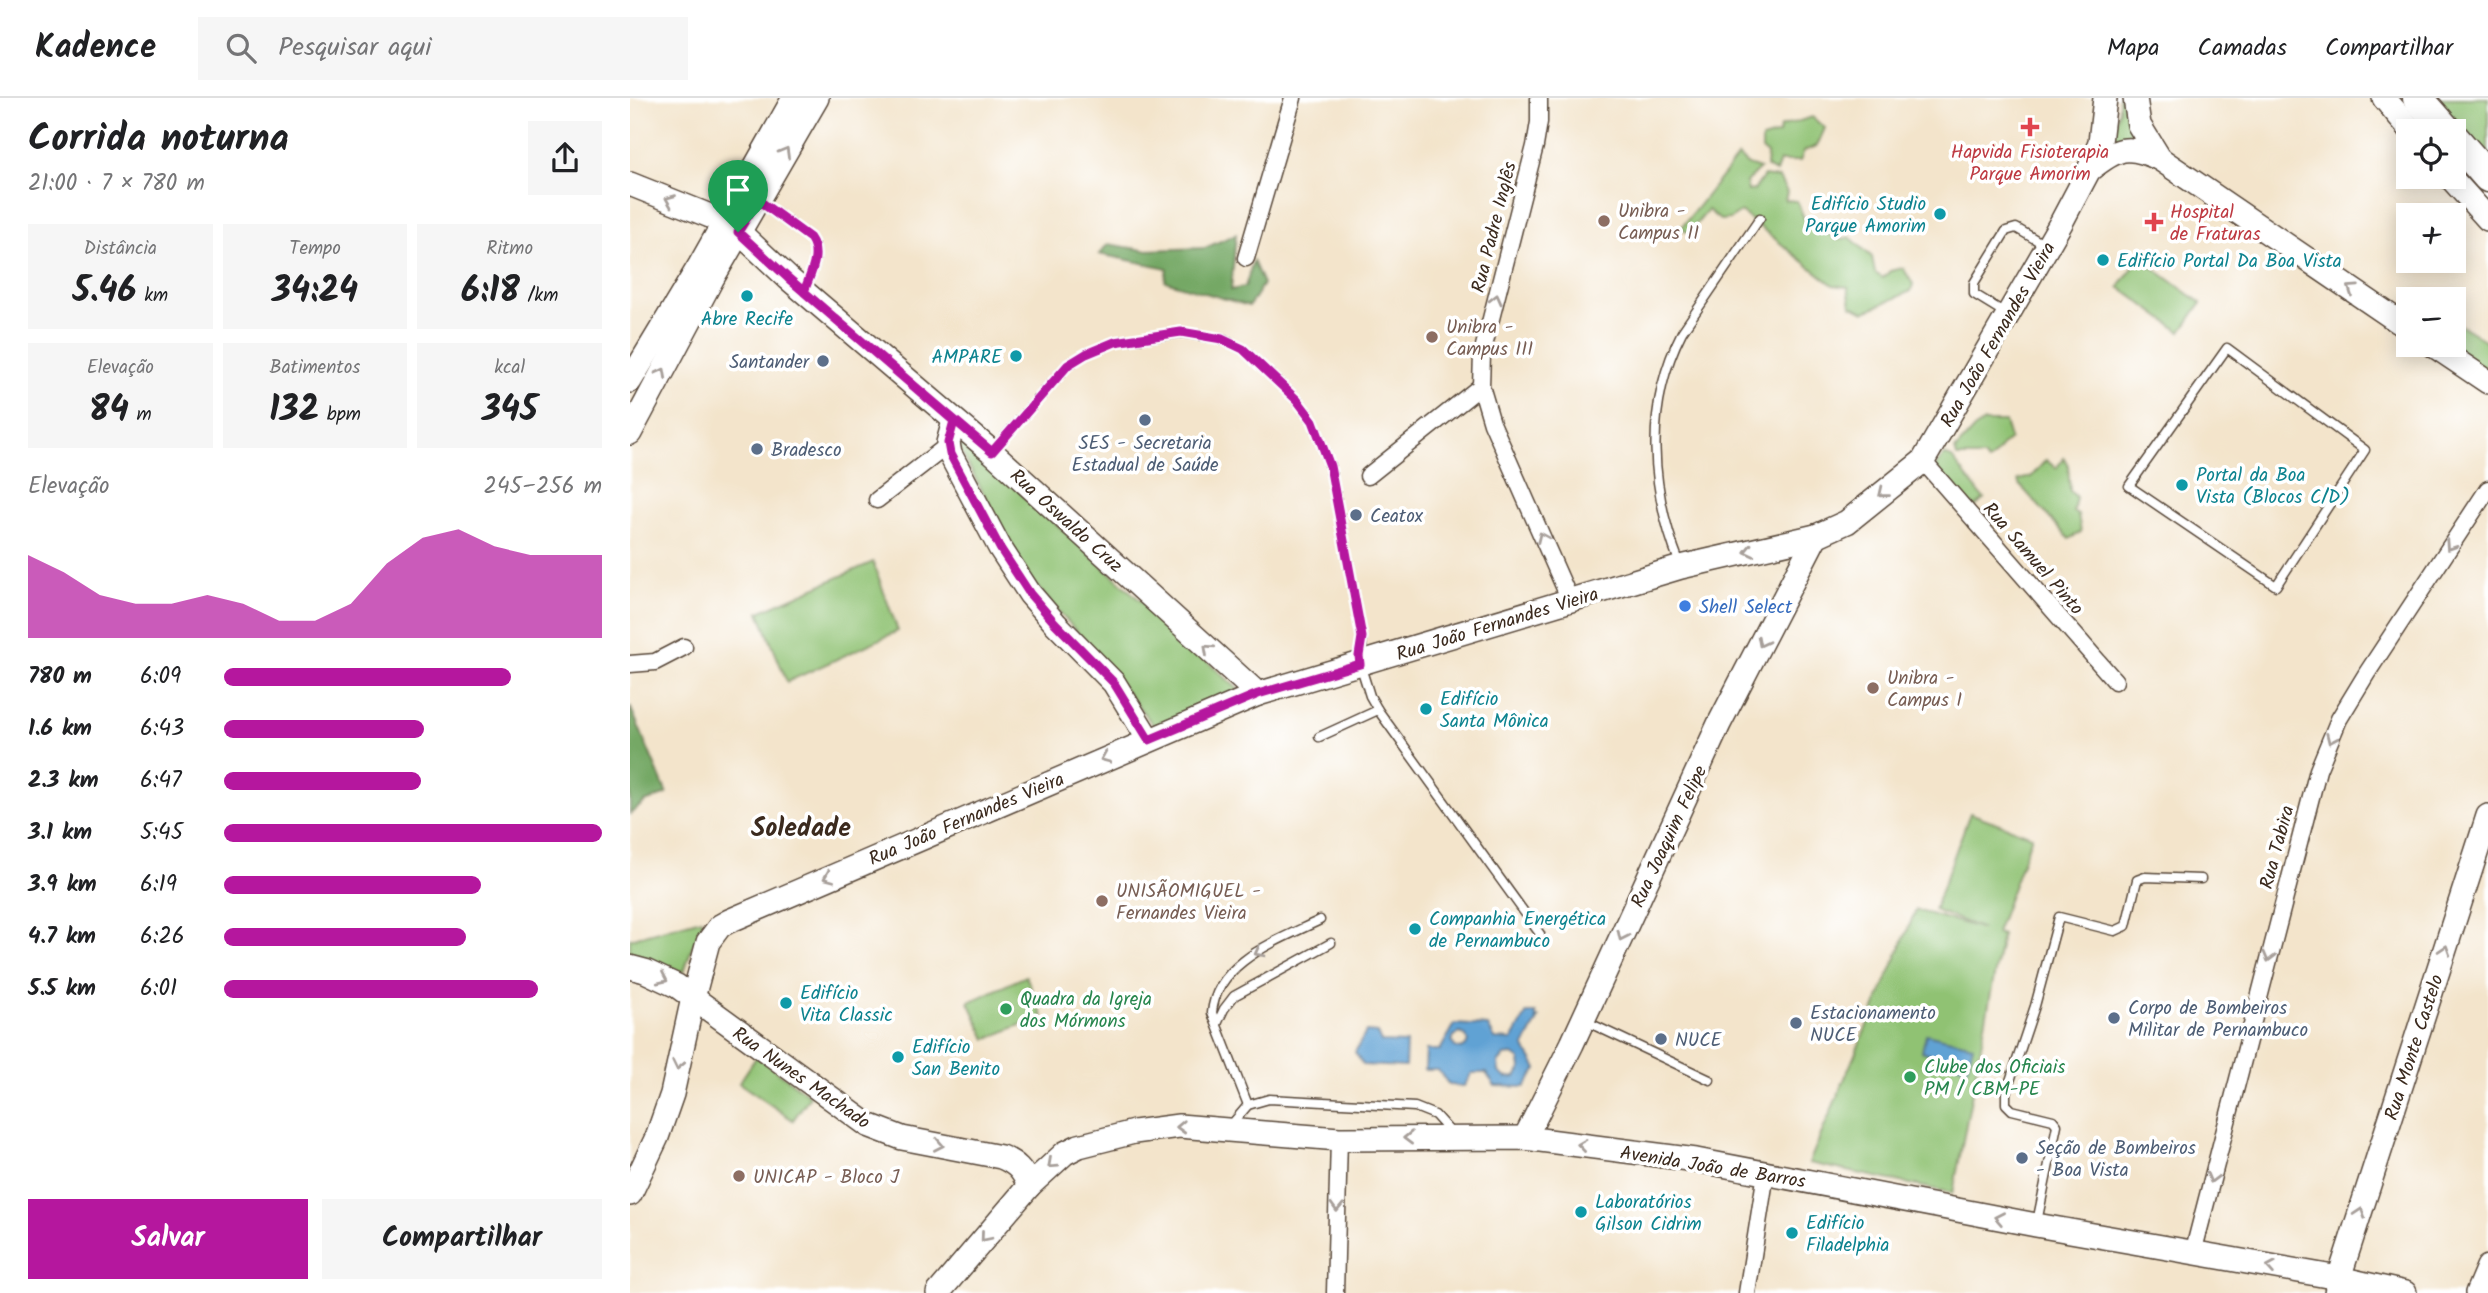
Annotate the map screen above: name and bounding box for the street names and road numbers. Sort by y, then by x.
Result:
street label: Rua Padre Inglês [1464,159,1526,296]
street label: Rua João Fernandes Vieira [1933,237,2064,433]
street label: Rua Oswaldo Cruz [1002,462,1129,581]
street label: Rua Samuel Pinto [1975,496,2090,623]
street label: Rua João Fernandes Vieira [1393,580,1602,670]
street label: Rua Joaquim Felipe [1624,760,1716,913]
street label: Rua João Fernandes Vieira [864,765,1069,875]
street label: Rua Tabira [2252,802,2303,893]
street label: Rua Monte Castelo [2377,971,2453,1124]
street label: Rua Nunes Machado [726,1020,876,1138]
street label: Avenida João de Barros [1618,1139,1808,1197]

